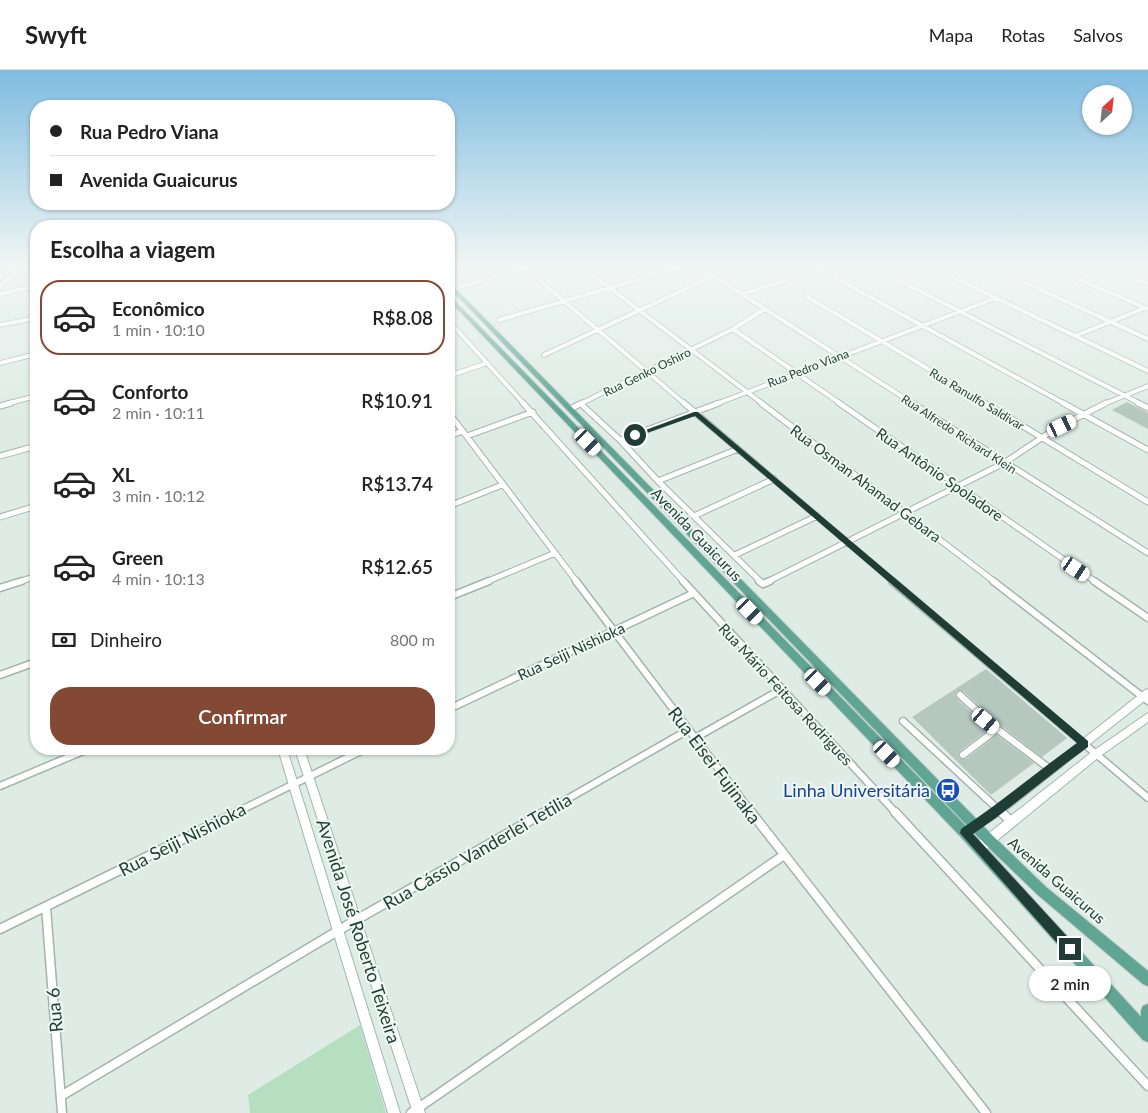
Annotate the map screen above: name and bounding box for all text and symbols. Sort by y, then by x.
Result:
text: Swyft [25,20,87,49]
text: Mapa [929,24,973,46]
text: Rotas [1001,24,1045,46]
text: Salvos [1073,24,1123,46]
north arrow [1082,85,1132,135]
map controls [1082,85,1132,135]
text: Rua Pedro Viana [80,120,219,143]
text: Avenida Guaicurus [80,168,238,191]
text: Escolha a viagem [50,236,216,263]
icon: car [52,295,97,340]
text: Econômico [112,297,205,320]
text: R$8.08 [372,306,433,329]
text: 1 min · 10:10 [112,320,205,339]
street label: Rua Genko Oshiro [601,344,693,400]
street label: Rua Pedro Viana [765,346,851,390]
street label: Rua Ranulfo Saldivar [927,365,1028,433]
icon: car [52,378,97,423]
text: Conforto [112,380,188,403]
text: R$10.91 [361,389,433,412]
street label: Rua Alfredo Richard Klein [899,391,1019,477]
text: 2 min · 10:11 [112,403,205,422]
car [1045,413,1078,439]
street label: Rua Osman Ahamad Gebara [787,420,945,546]
street label: Rua Antônio Spoladore [873,423,1007,525]
route start [624,424,646,446]
car [572,426,603,458]
icon: car [52,461,97,506]
text: XL [112,463,135,486]
text: R$13.74 [361,472,433,495]
street label: Avenida Guaicurus [648,484,746,584]
text: 3 min · 10:12 [112,486,205,505]
icon: car [52,544,97,589]
text: Green [112,546,163,569]
car [1059,554,1092,584]
text: R$12.65 [361,555,433,578]
text: 4 min · 10:13 [112,569,205,588]
car [734,595,765,627]
street label: Rua Seiji Nishioka [514,618,628,684]
street label: Rua Mário Feitosa Rodrigues [715,619,857,769]
icon: cash [50,626,78,654]
text: Dinheiro [90,628,162,651]
text: 800 m [390,630,435,649]
car [802,666,833,698]
button: Confirmar [50,687,435,745]
street label: Rua Eisei Fujinaka [664,702,766,828]
car [969,706,1002,736]
car [871,738,902,770]
bus stop icon: Linha Universitária [935,777,961,803]
place label: Linha Universitária [783,779,930,801]
street label: Rua Cássio Vanderlei Tetilia [379,788,575,914]
street label: Rua Seiji Nishioka [115,797,249,881]
street label: Avenida José Roberto Teixeira [312,816,406,1046]
street label: Avenida Guaicurus [1005,833,1109,927]
route end [1059,938,1081,960]
callout: 2 min [1029,966,1111,1002]
text: 2 min [1050,974,1090,993]
street label: Rua 6 [41,987,67,1033]

